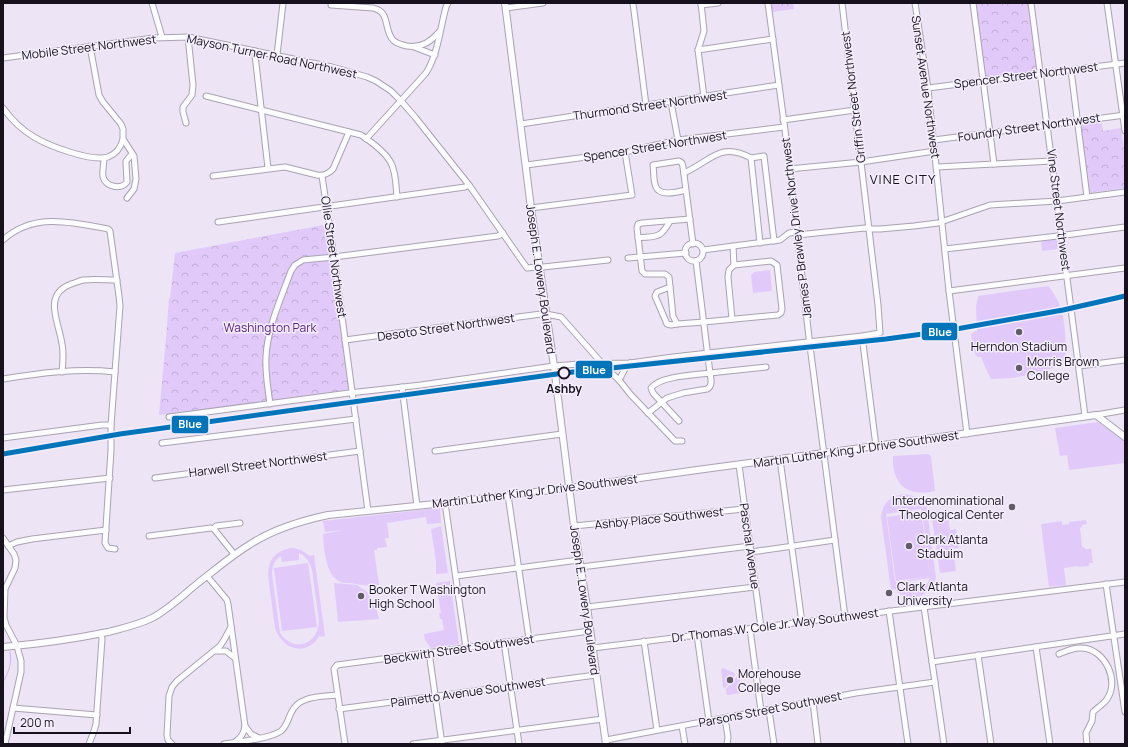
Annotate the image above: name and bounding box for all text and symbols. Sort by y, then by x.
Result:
street label: Sunset Avenue Northwest [908,14,944,160]
street label: Mobile Street Northwest [21,30,158,64]
street label: Mayson Turner Road Northwest [185,30,359,82]
street label: Griffin Street Northwest [836,30,870,164]
street label: Spencer Street Northwest [953,58,1099,92]
street label: Thurmond Street Northwest [572,86,729,124]
street label: Foundry Street Northwest [957,109,1101,145]
street label: Spencer Street Northwest [582,126,728,166]
street label: James P Brawley Drive Northwest [776,136,816,320]
street label: Vine Street Northwest [1043,148,1075,272]
district label: VINE CITY [870,170,936,188]
street label: Ollie Street Northwest [317,195,351,319]
street label: Joseph E. Lowery Boulevard [522,203,560,355]
street label: Desoto Street Northwest [376,309,516,345]
park label: Washington Park [224,319,318,336]
line badge: Blue [921,322,958,341]
text: Blue [928,324,952,339]
marker: Herndon Stadium [1014,327,1024,337]
place label: Herndon Stadium [971,338,1067,355]
place label: Morris Brown College [1027,353,1099,384]
line badge: Blue [575,360,613,379]
text: Blue [582,362,606,377]
marker: Morris Brown College [1014,363,1024,373]
marker: Ashby [557,366,571,380]
place label: Ashby [546,380,582,397]
line badge: Blue [171,415,209,434]
text: Blue [178,416,202,431]
street label: Martin Luther King Jr Drive Southwest [752,426,960,472]
street label: Harwell Street Northwest [188,447,328,481]
street label: Martin Luther King Jr Drive Southwest [431,470,639,512]
place label: Interdenominational Theological Center [892,492,1005,523]
street label: Paschal Avenue [736,502,764,590]
marker: Interdenominational Theological Center [1007,502,1017,512]
street label: Ashby Place Southwest [594,503,725,533]
street label: Joseph E. Lowery Boulevard [566,524,604,676]
place label: Clark Atlanta Staduim [917,531,988,562]
marker: Clark Atlanta Staduim [904,541,914,551]
place label: Clark Atlanta University [897,578,968,609]
place label: Booker T Washington High School [369,581,486,612]
marker: Clark Atlanta University [884,588,894,598]
marker: Booker T Washington High School [356,591,366,601]
street label: Dr. Thomas W. Cole Jr. Way Southwest [671,604,880,646]
street label: Beckwith Street Southwest [383,630,535,668]
place label: Morehouse College [738,665,801,696]
street label: Palmetto Avenue Southwest [390,673,547,711]
marker: Morehouse College [725,675,735,685]
street label: Parsons Street Southwest [697,687,843,731]
scale bar [14,709,130,735]
text: 200 m [20,714,54,731]

